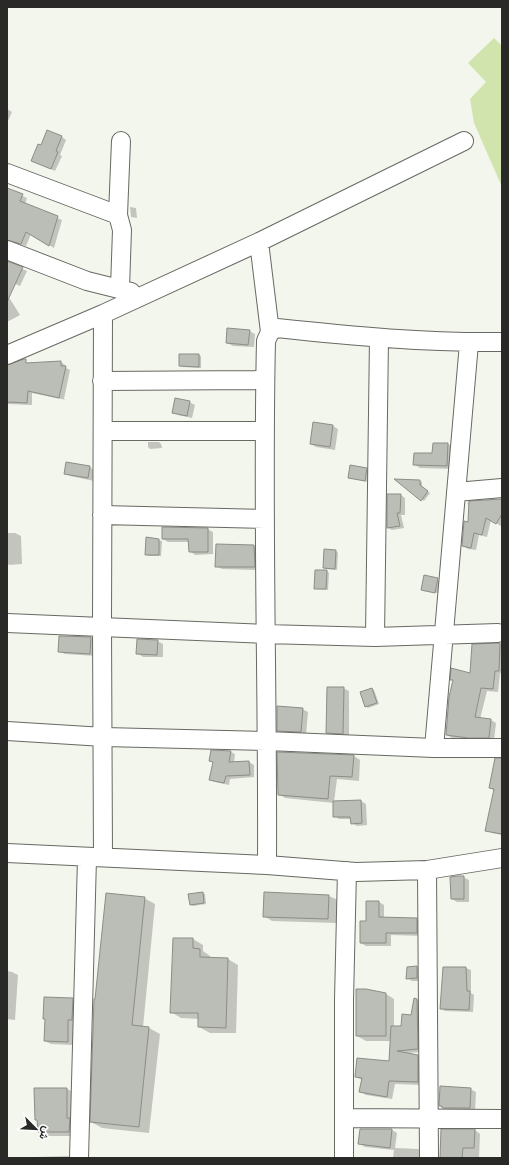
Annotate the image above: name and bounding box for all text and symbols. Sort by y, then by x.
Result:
north arrow [16,1109,56,1149]
text: ش [35,1124,55,1142]

